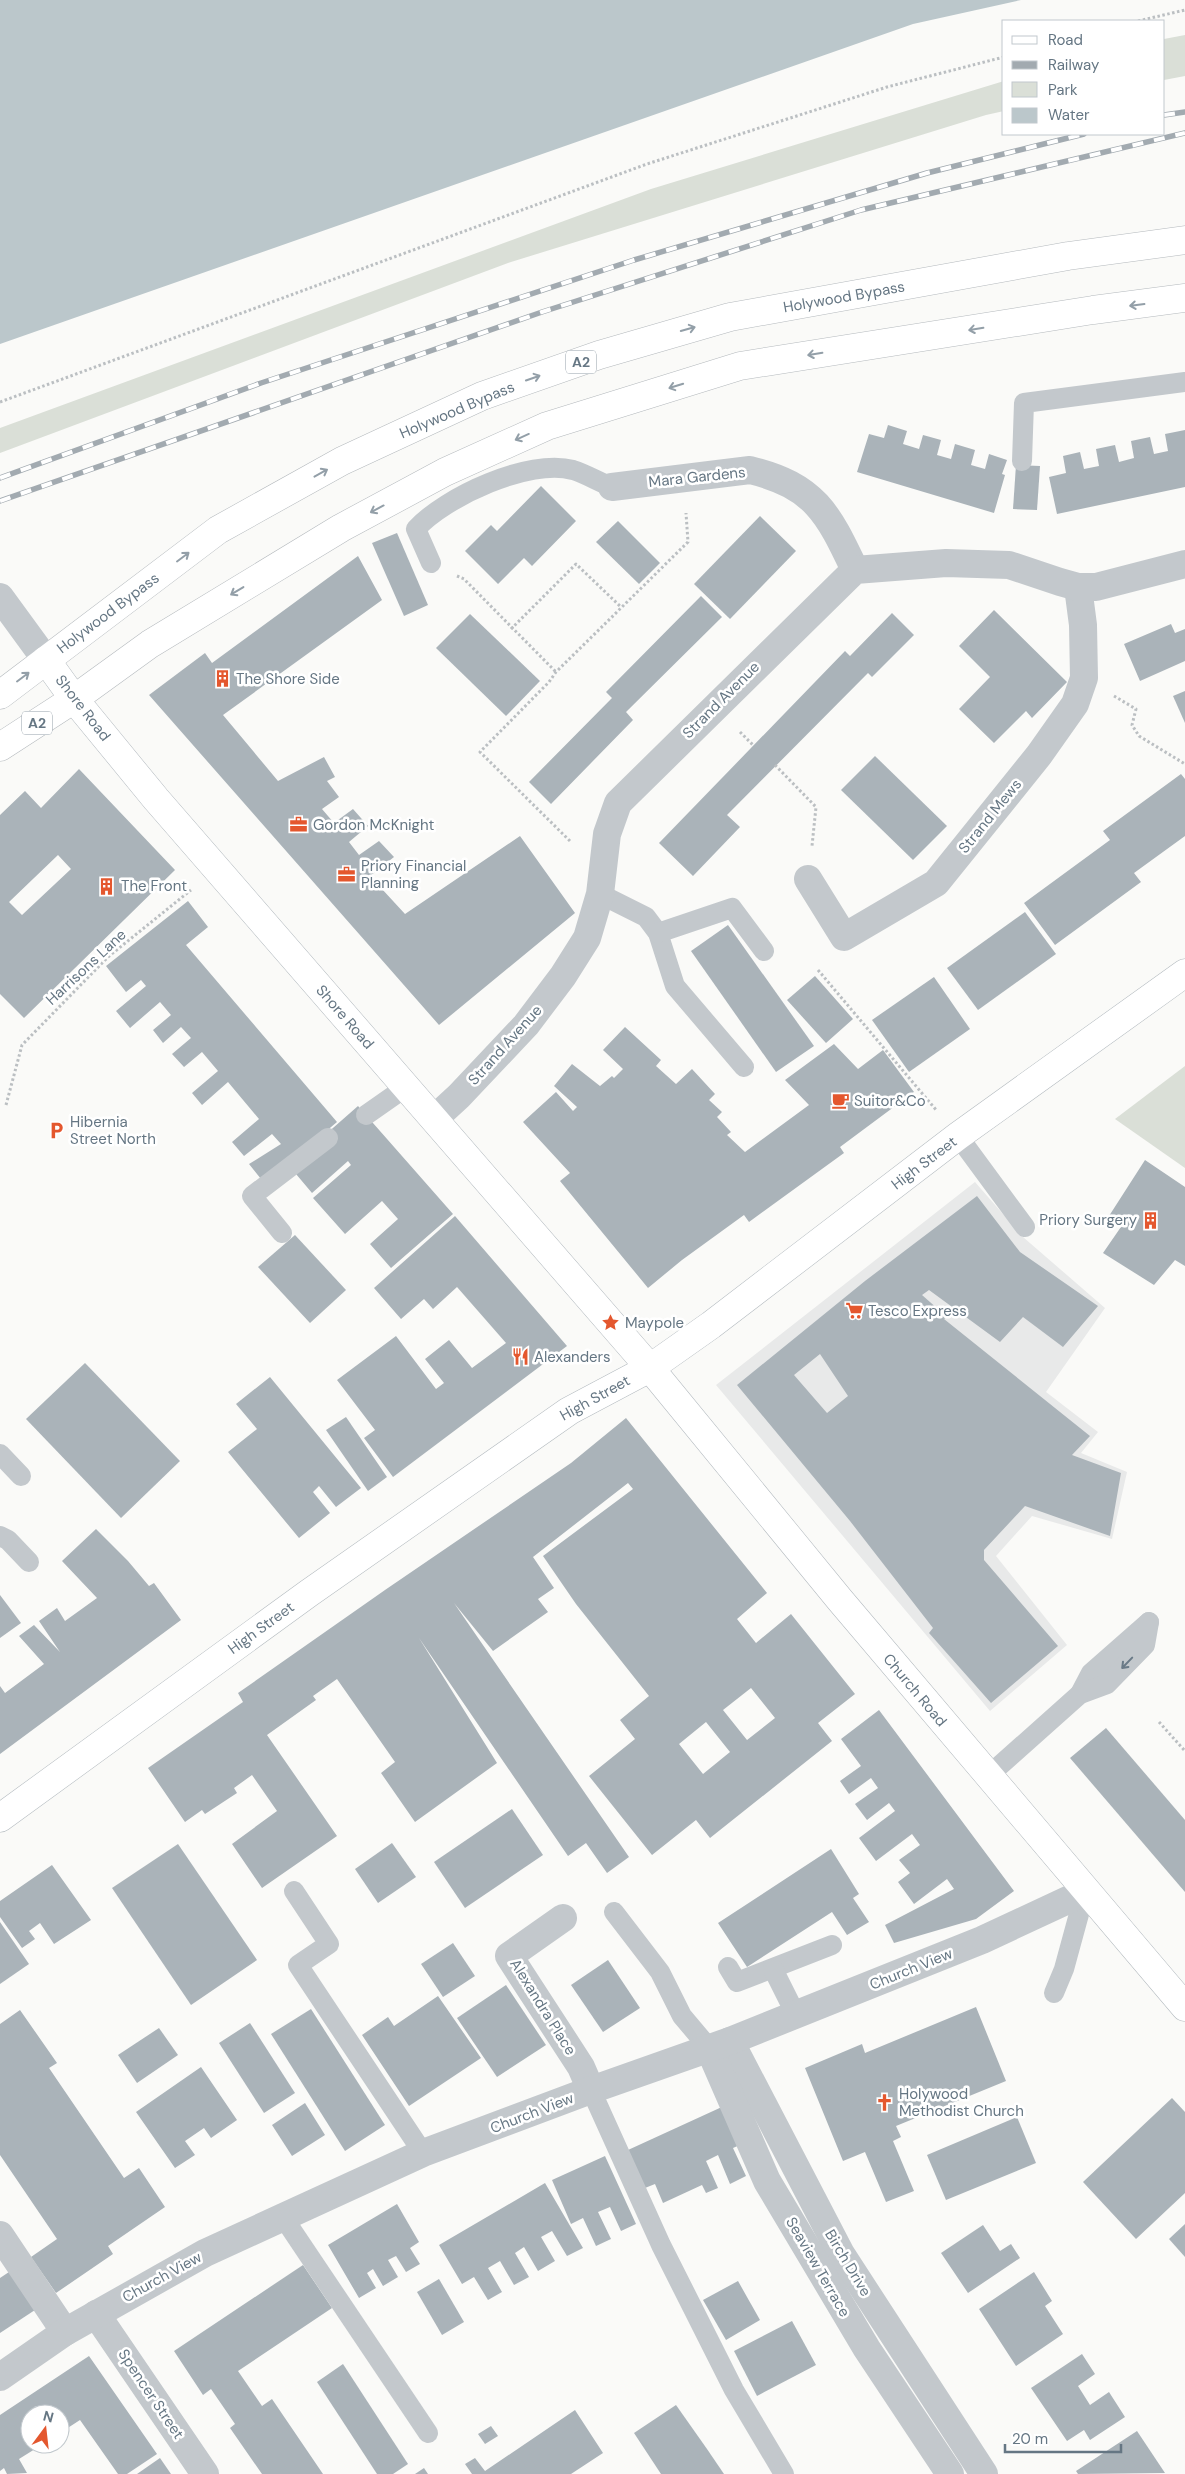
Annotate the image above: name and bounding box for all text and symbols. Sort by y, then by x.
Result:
legend [1002,20,1165,135]
text: Road [1048,30,1083,50]
text: Railway [1048,55,1100,75]
text: Park [1048,80,1078,100]
text: Water [1048,105,1090,125]
street label: Holywood Bypass [782,276,906,318]
one-way arrow [1129,300,1145,310]
one-way arrow [680,324,696,334]
one-way arrow [968,324,984,334]
one-way arrow [808,349,824,359]
road number: A2 [566,351,596,374]
one-way arrow [525,373,540,382]
street label: Holywood Bypass [396,377,518,443]
one-way arrow [669,381,685,391]
one-way arrow [515,432,530,442]
street label: Mara Gardens [648,462,746,492]
one-way arrow [313,467,328,477]
one-way arrow [370,504,384,514]
one-way arrow [176,552,190,562]
street label: Holywood Bypass [53,568,163,658]
one-way arrow [230,586,244,596]
street label: Strand Avenue [678,657,764,743]
building icon: The Shore Side [212,669,232,689]
place label: The Shore Side [236,669,340,689]
street label: Shore Road [51,671,115,745]
one-way arrow [16,672,29,683]
road number: A2 [22,711,52,734]
street label: Strand Mews [954,775,1026,857]
office icon: Gordon McKnight [289,815,309,835]
place label: Gordon McKnight [313,815,435,835]
place label: Priory Financial Planning [361,856,466,893]
office icon: Priory Financial Planning [337,865,357,885]
building icon: The Front [97,876,117,896]
place label: The Front [121,876,187,896]
street label: Harrisons Lane [42,925,130,1009]
street label: Shore Road [312,981,378,1053]
street label: Strand Avenue [464,1001,546,1089]
cafe icon: Suitor&Co [830,1091,850,1111]
place label: Suitor&Co [854,1091,926,1111]
place label: Hibernia Street North [70,1112,156,1149]
parking icon: Hibernia Street North [46,1121,66,1141]
street label: High Street [887,1132,961,1194]
place label: Priory Surgery [1039,1210,1138,1230]
building icon: Priory Surgery [1141,1210,1161,1230]
supermarket icon: Tesco Express [844,1301,864,1321]
place label: Tesco Express [868,1301,967,1321]
place icon: Maypole [601,1313,621,1333]
place label: Maypole [625,1313,684,1333]
restaurant icon: Alexanders [510,1347,530,1367]
place label: Alexanders [534,1347,611,1367]
street label: High Street [556,1370,634,1425]
street label: High Street [224,1597,298,1659]
street label: Church Road [879,1649,951,1731]
one-way arrow [1121,1657,1133,1670]
street label: Church View [867,1943,956,1995]
street label: Alexandra Place [505,1955,581,2059]
place label: Holywood Methodist Church [899,2084,1024,2121]
street label: Church View [487,2088,577,2138]
church icon: Holywood Methodist Church [875,2093,895,2113]
street label: Seaview Terrace [781,2213,855,2321]
street label: Birch Drive [820,2226,876,2300]
street label: Church View [119,2247,206,2307]
street label: Spencer Street [114,2345,189,2443]
north arrow [20,2404,70,2454]
text: N [41,2406,56,2426]
scale bar [1005,2422,1121,2454]
text: 20 m [1012,2429,1048,2449]

